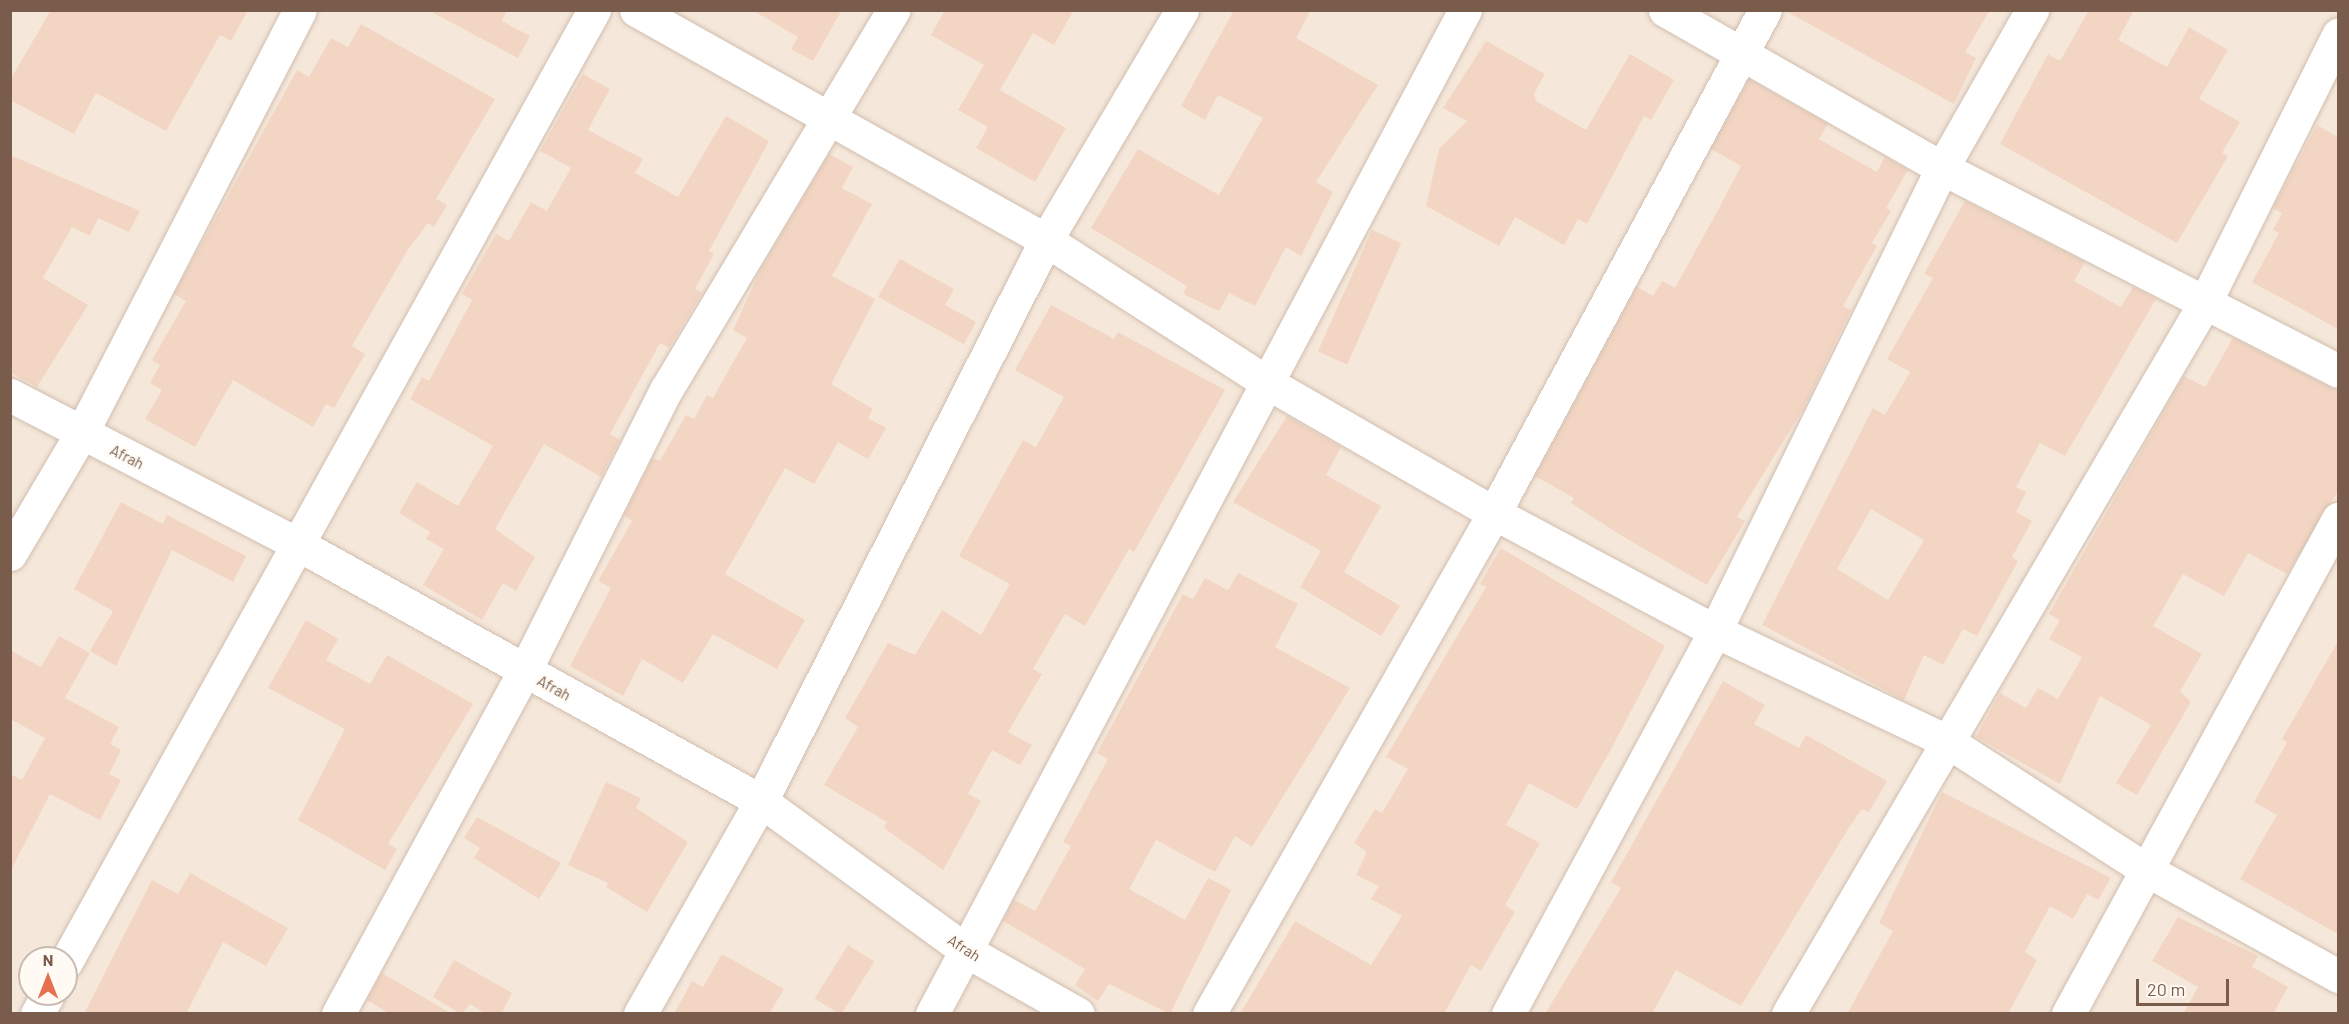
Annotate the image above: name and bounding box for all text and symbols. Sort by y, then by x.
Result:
street label: Afrah [107,441,147,473]
street label: Afrah [534,672,574,704]
street label: Afrah [944,931,984,965]
north arrow [18,946,78,1006]
text: N [43,950,53,969]
scale bar [2139,967,2232,1005]
text: 20 m [2147,978,2185,1000]

